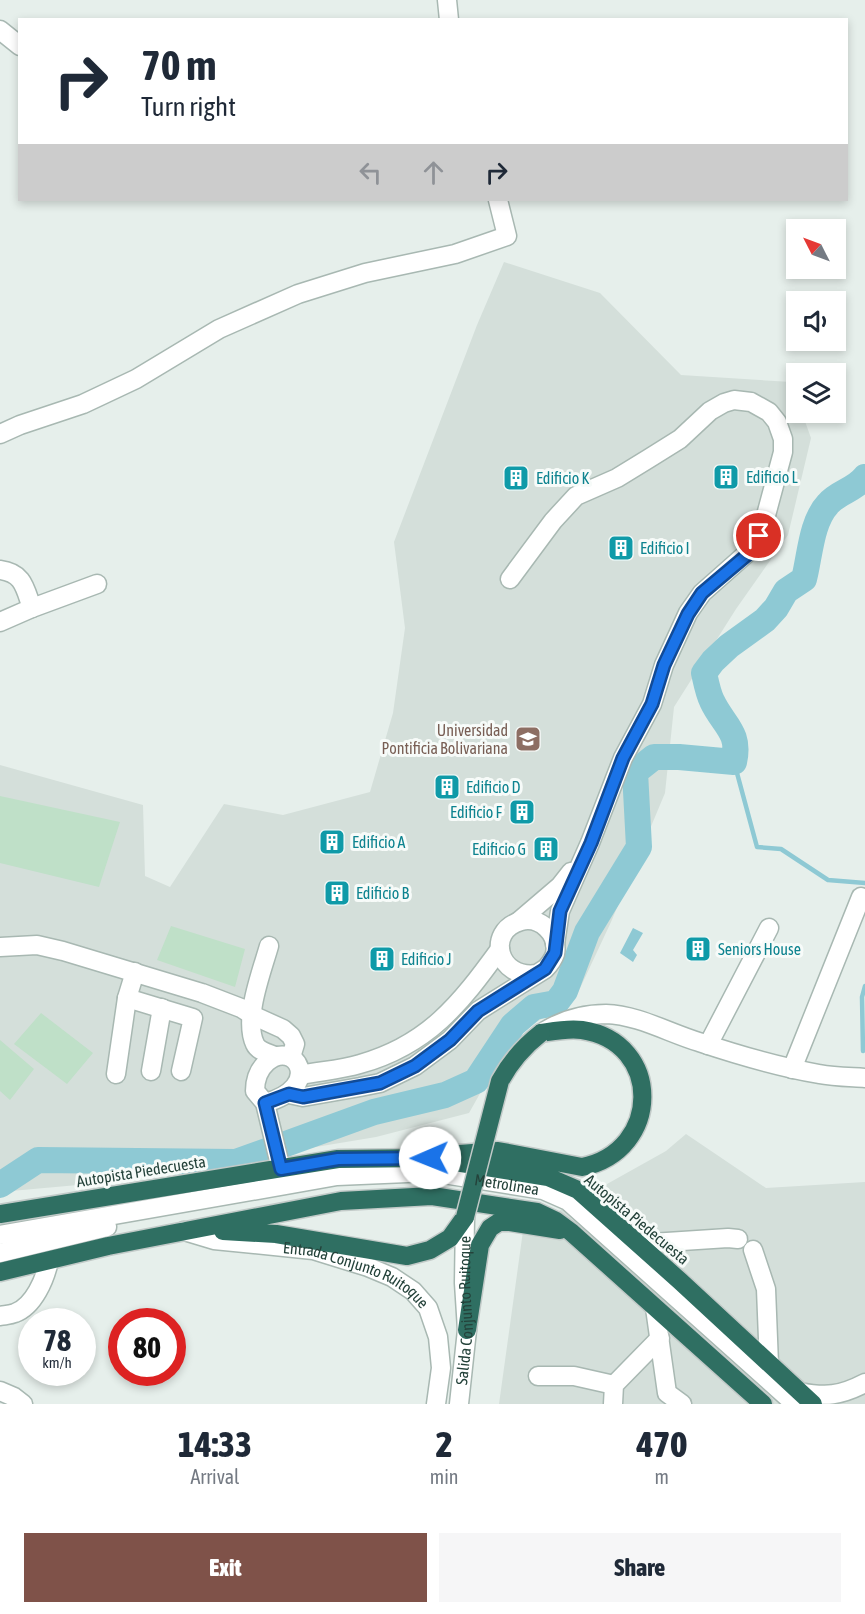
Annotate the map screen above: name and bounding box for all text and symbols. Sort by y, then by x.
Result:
text: 70 m [141,41,216,89]
icon: right [42,42,120,120]
text: Turn right [141,91,236,122]
icon: left [354,156,387,189]
icon: ahead [417,156,450,189]
icon: right [480,156,513,189]
north arrow [786,219,846,279]
map controls [786,219,846,423]
button: sound [786,291,846,351]
button: layers [786,363,846,423]
building icon: Edificio L [711,462,741,492]
building icon: Edificio K [501,463,531,493]
place label: Edificio L [746,468,798,486]
place label: Edificio K [536,469,589,487]
pin [733,510,784,561]
icon: arrive [742,519,775,552]
building icon: Edificio I [606,533,636,563]
place label: Edificio I [640,539,690,557]
place label: Universidad Pontificia Bolivariana [381,721,508,757]
school or university icon: Universidad Pontificia Bolivariana [513,724,543,754]
building icon: Edificio D [432,772,462,802]
place label: Edificio D [466,778,520,796]
building icon: Edificio F [507,797,537,827]
place label: Edificio F [450,803,503,821]
building icon: Edificio A [317,827,347,857]
place label: Edificio A [352,833,405,851]
building icon: Edificio G [531,834,561,864]
place label: Edificio G [472,840,526,858]
building icon: Edificio B [322,878,352,908]
place label: Edificio B [356,884,409,902]
building icon: Seniors House [683,934,713,964]
place label: Seniors House [718,940,801,958]
building icon: Edificio J [367,944,397,974]
place label: Edificio J [401,950,452,968]
position arrow [398,1126,462,1190]
street label: Autopista Piedecuesta [75,1152,207,1191]
street label: Metrolínea [473,1170,540,1198]
street label: Autopista Piedecuesta [581,1170,693,1269]
street label: Salida Conjunto Ruitoque [452,1236,477,1386]
street label: Entrada Conjunto Ruitoque [282,1238,433,1312]
speed limit sign: 80 [108,1308,186,1386]
text: 78 [43,1323,71,1357]
text: km/h [42,1354,72,1371]
text: 14:33 [178,1423,252,1465]
text: 2 [436,1423,453,1465]
text: 470 [636,1423,687,1465]
text: Arrival [190,1465,239,1488]
text: min [430,1465,459,1488]
text: m [655,1465,669,1488]
button: Exit [24,1533,427,1602]
button: Share [439,1533,841,1602]

